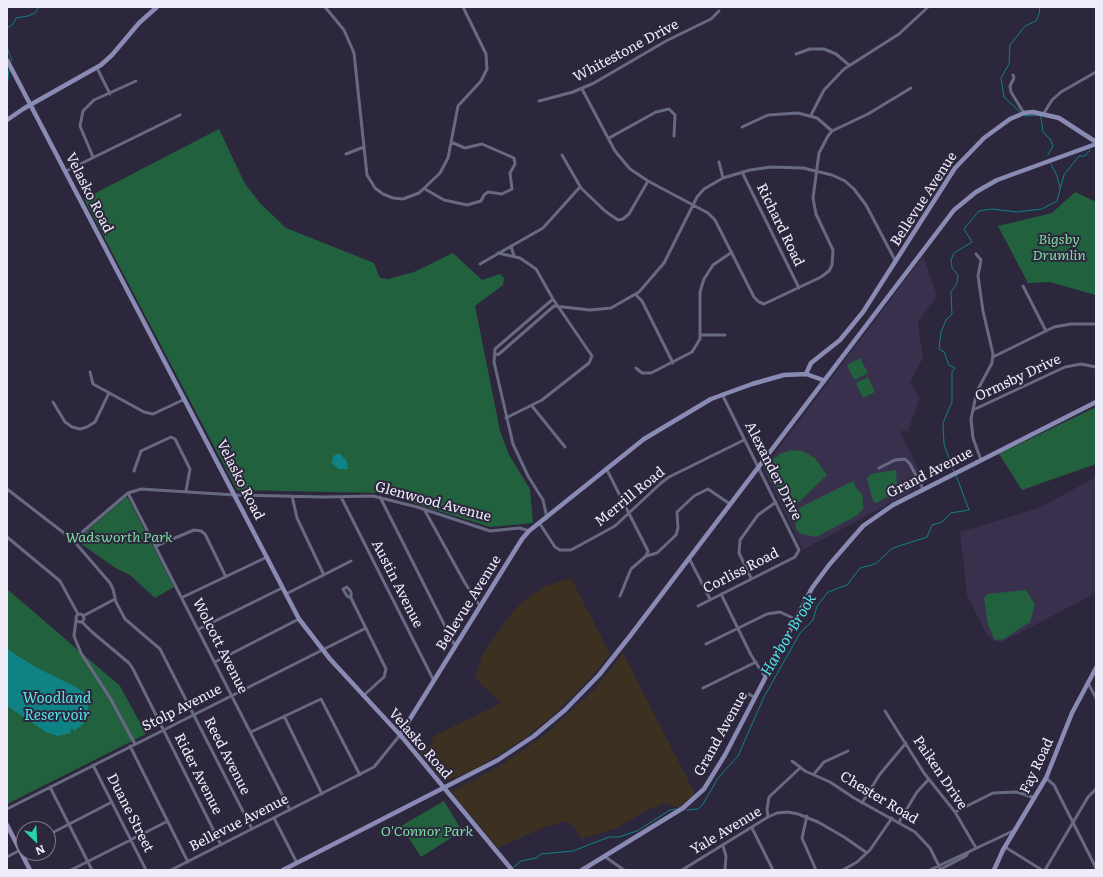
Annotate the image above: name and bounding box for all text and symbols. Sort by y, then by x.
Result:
street label: Whitestone Drive [570,16,682,86]
street label: Bellevue Avenue [887,149,961,249]
street label: Velasko Road [62,150,116,236]
street label: Richard Road [753,181,807,269]
park label: Bigsby Drumlin [1032,232,1086,264]
street label: Ormsby Drive [972,351,1064,405]
street label: Alexander Drive [741,419,805,523]
street label: Velasko Road [213,437,267,523]
street label: Grand Avenue [884,444,976,502]
street label: Merrill Road [592,464,668,530]
street label: Glenwood Avenue [373,478,493,526]
park label: Wadsworth Park [65,530,173,546]
street label: Austin Avenue [368,537,426,631]
street label: Corliss Road [700,545,782,597]
street label: Bellevue Avenue [433,552,505,654]
water label: Harbor Brook [757,591,821,679]
street label: Wolcott Avenue [189,596,251,696]
street label: Stolp Avenue [139,681,225,735]
street label: Grand Avenue [691,689,751,779]
water label: Woodland Reservoir [23,690,91,725]
street label: Velasko Road [385,705,455,783]
street label: Reed Avenue [200,714,254,798]
street label: Rider Avenue [170,731,226,817]
street label: Paiken Drive [909,733,971,813]
street label: Fay Road [1017,735,1057,797]
street label: Chester Road [837,768,921,828]
street label: Duane Street [103,771,157,855]
street label: Bellevue Avenue [187,791,291,855]
street label: Yale Avenue [687,803,765,859]
north arrow [16,821,56,861]
park label: O'Connor Park [381,824,473,840]
text: N [33,842,48,860]

